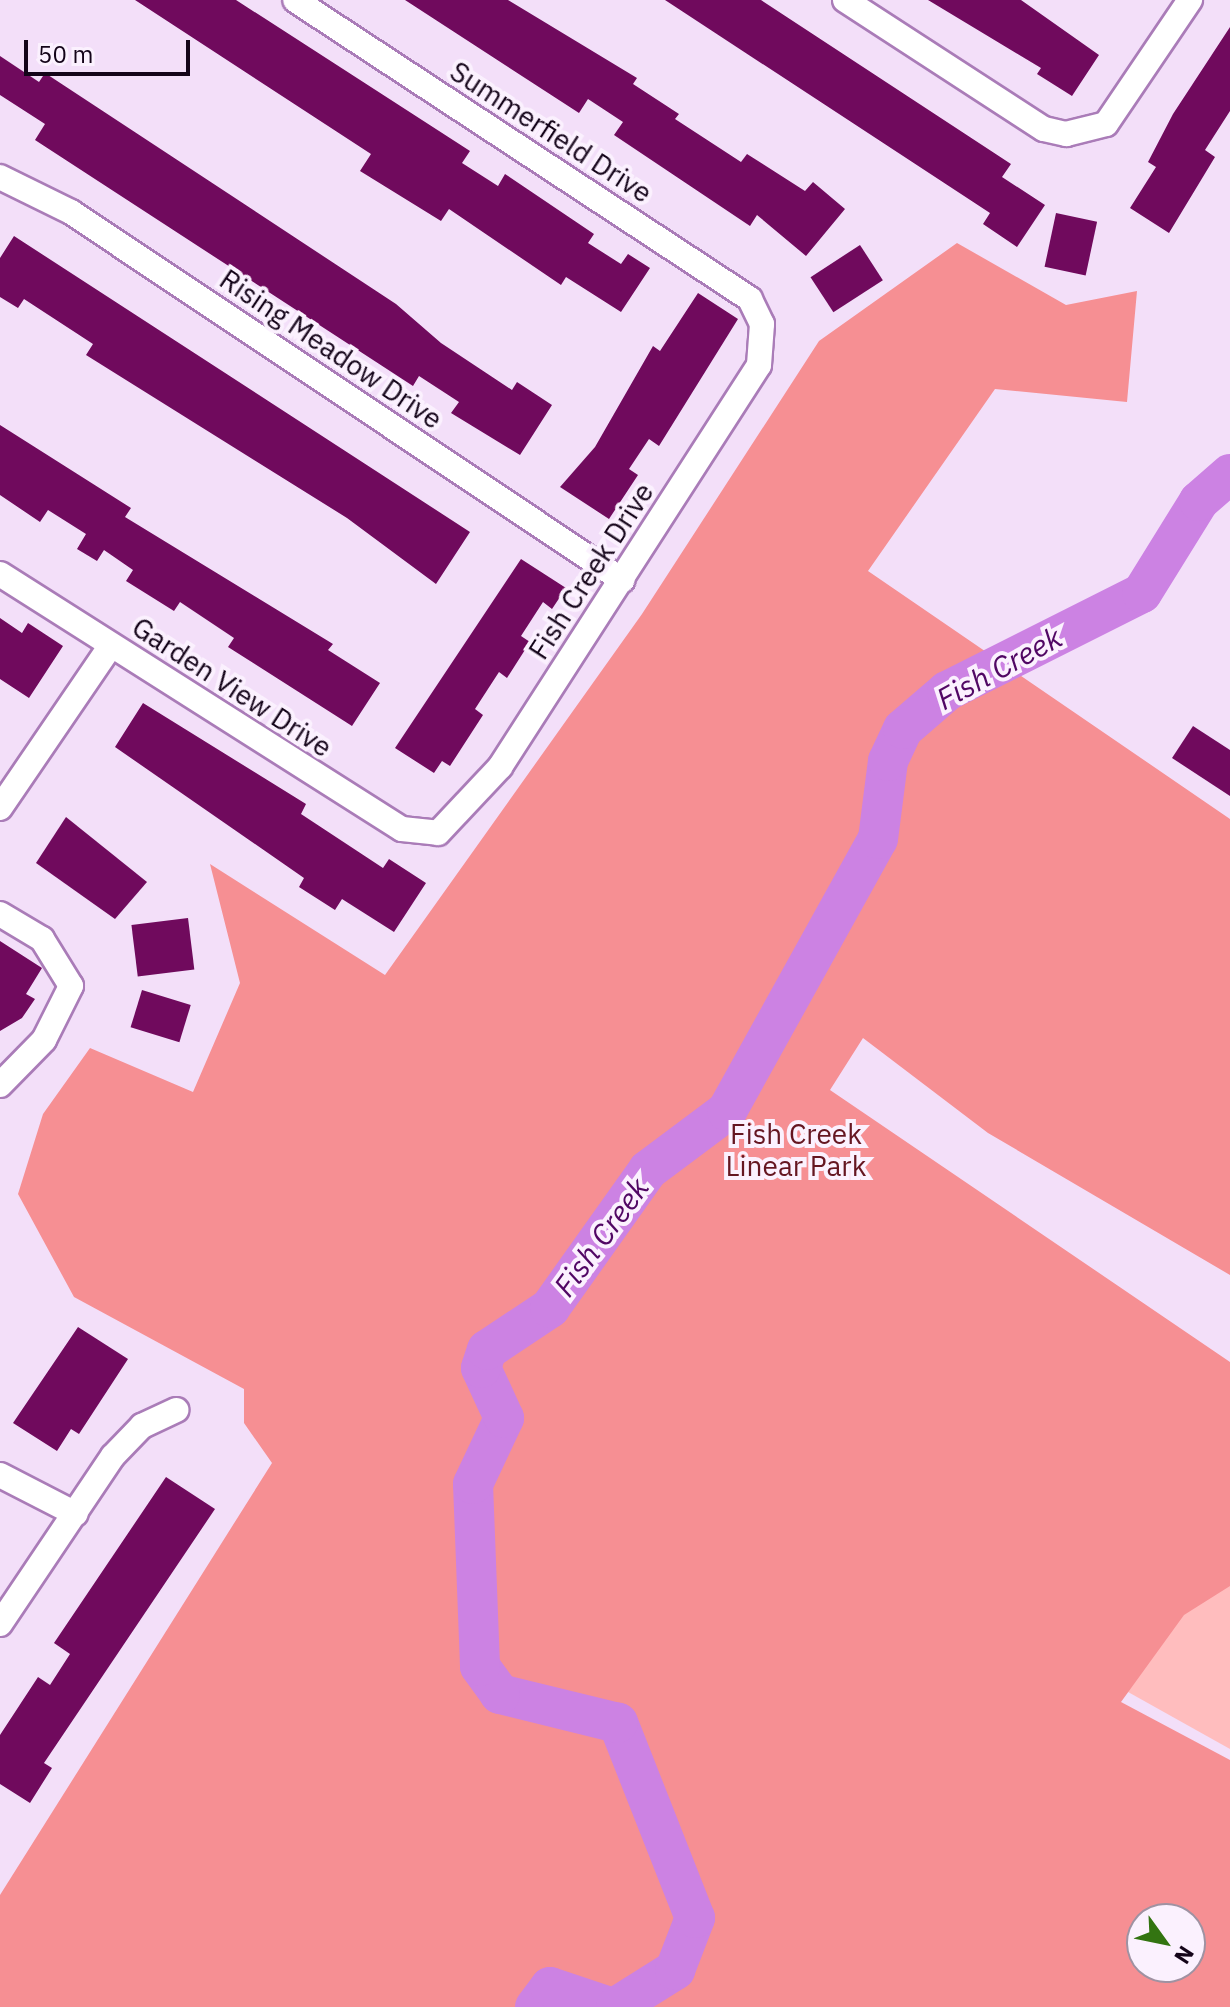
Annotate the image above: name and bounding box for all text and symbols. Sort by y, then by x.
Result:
scale bar [28,24,194,74]
text: 50 m [38,38,93,70]
street label: Summerfield Drive [444,54,658,210]
street label: Rising Meadow Drive [214,262,448,436]
street label: Fish Creek Drive [522,477,660,665]
street label: Garden View Drive [126,610,338,764]
water label: Fish Creek [930,619,1068,717]
park label: Fish Creek Linear Park [726,1117,866,1183]
water label: Fish Creek [546,1171,656,1303]
north arrow [1126,1903,1206,1983]
text: N [1168,1941,1201,1970]

